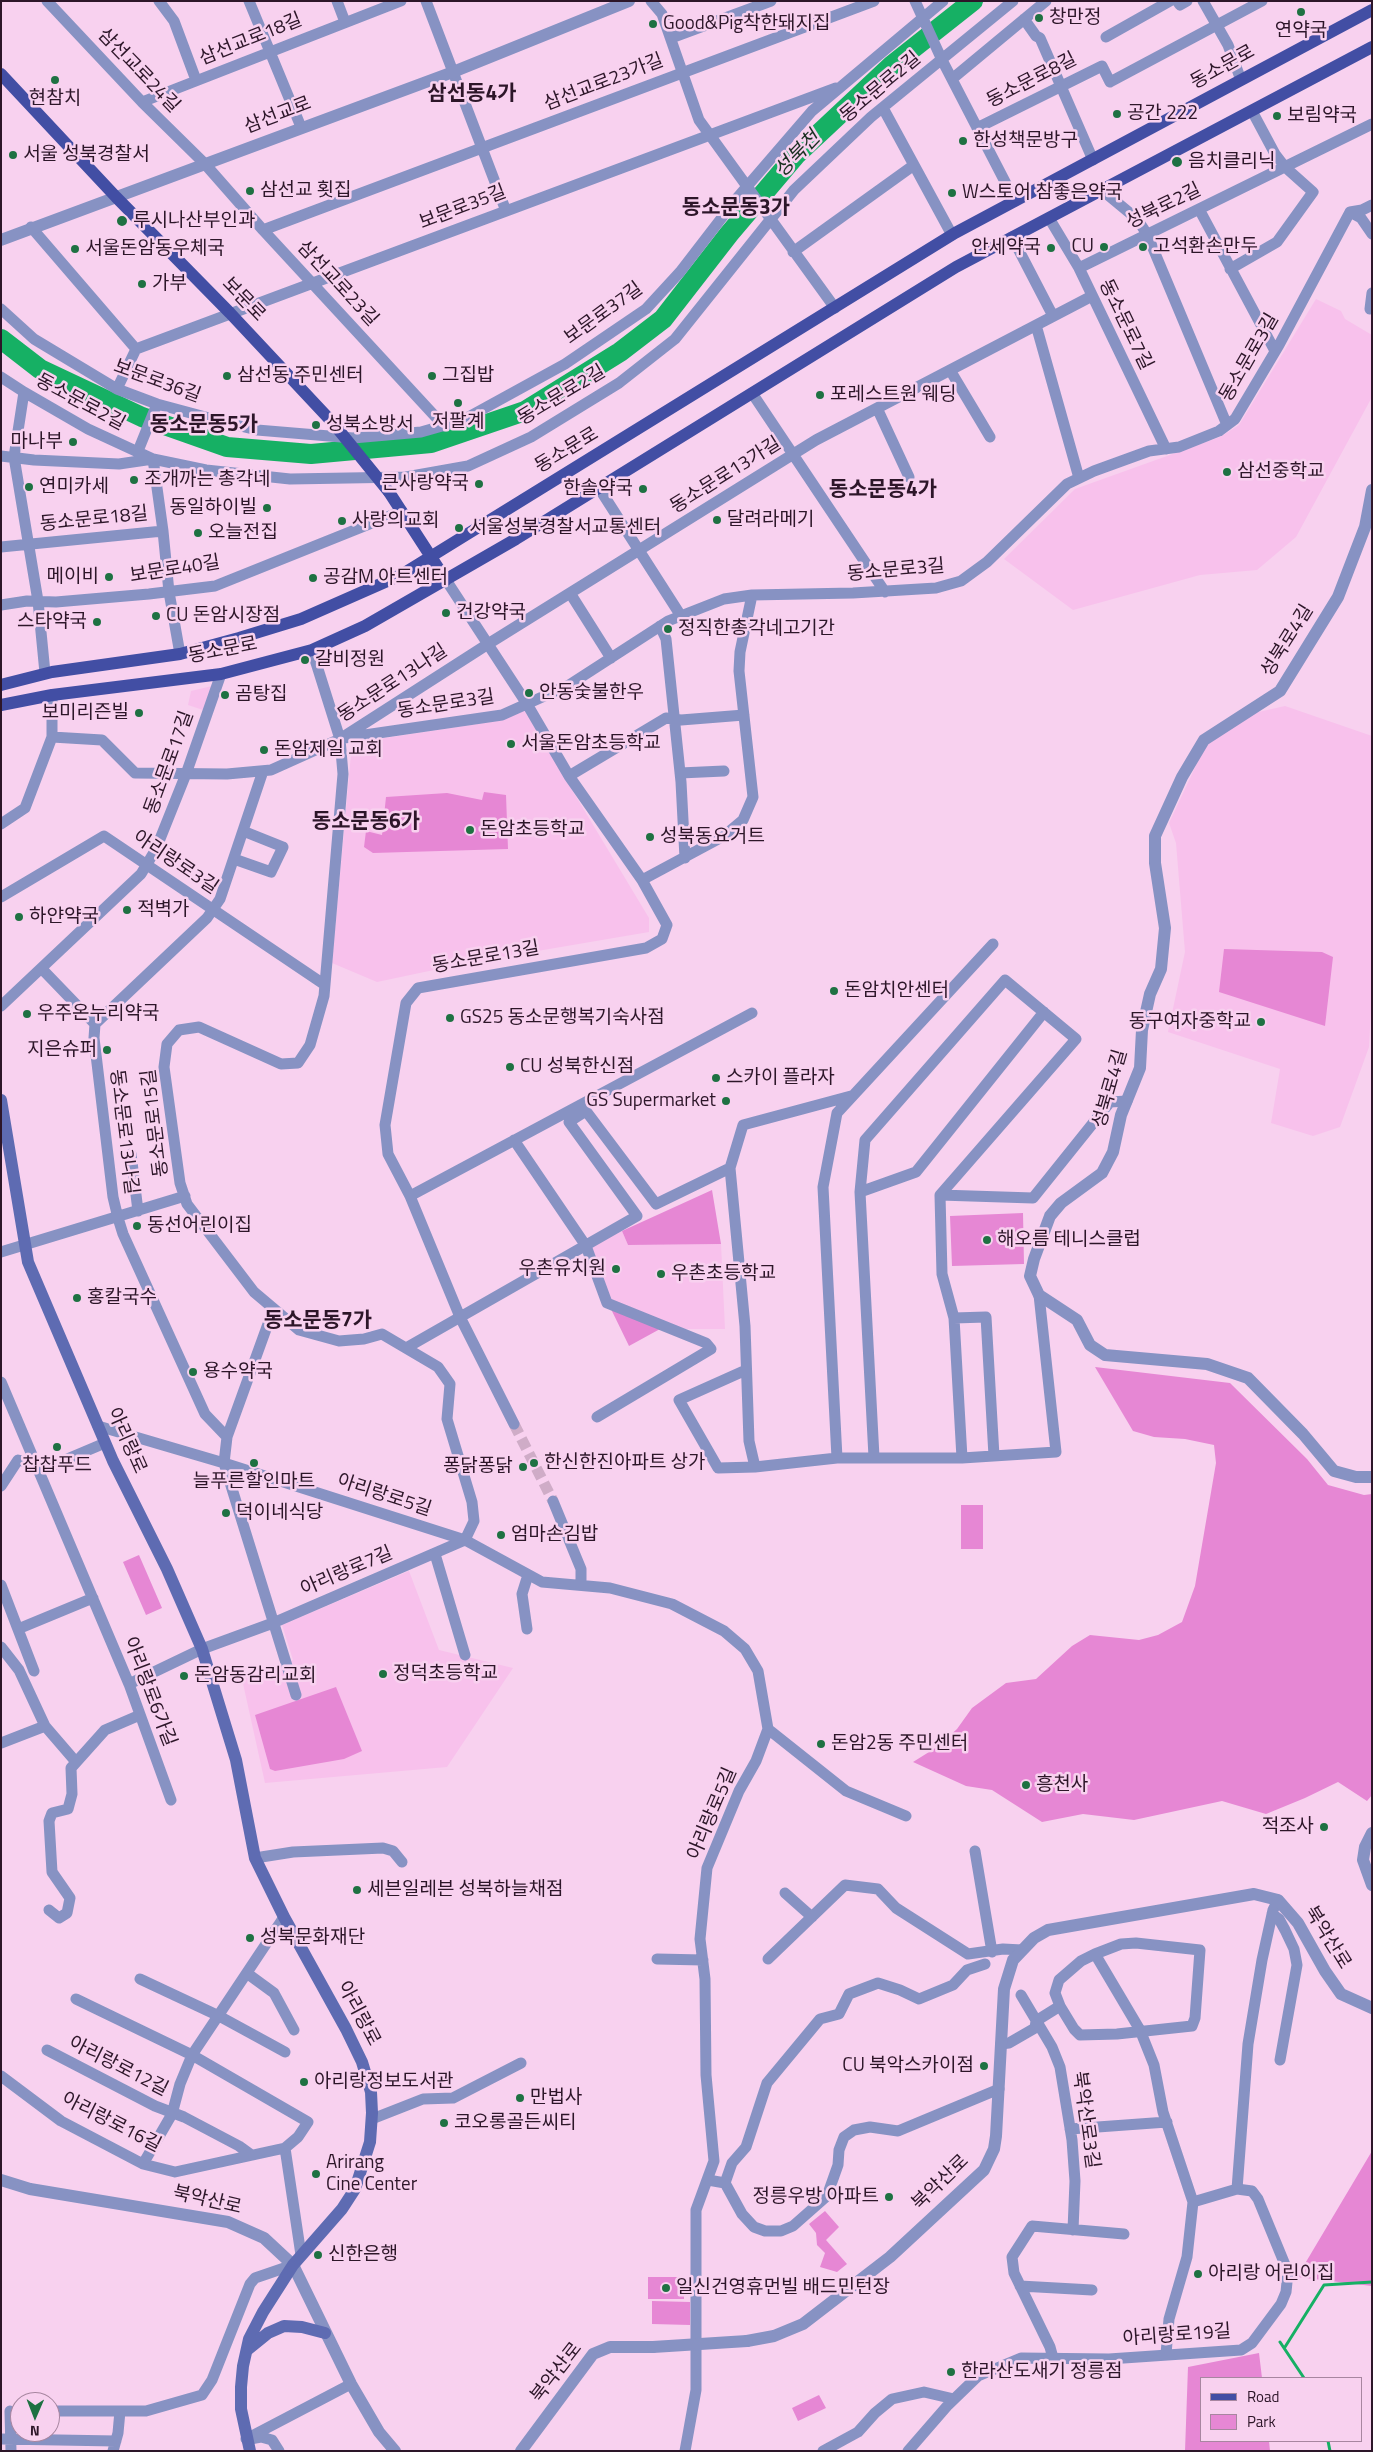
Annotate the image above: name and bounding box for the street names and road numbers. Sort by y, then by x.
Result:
street label: 삼선교로18길 [196,9,306,71]
street label: 삼선교로24길 [92,24,184,118]
street label: 동소문로 [1187,41,1259,95]
street label: 동소문로2길 [836,48,926,128]
street label: 동소문로8길 [983,49,1081,113]
street label: 삼선교로23가길 [541,50,667,116]
street label: 삼선교로 [241,93,315,139]
street label: 성북로2길 [1123,179,1205,235]
street label: 보문로35길 [416,181,510,235]
street label: 삼선교로23길 [292,236,382,332]
street label: 보문로 [217,273,269,327]
street label: 동소문로7길 [1093,276,1157,374]
street label: 보문로37길 [560,278,648,350]
street label: 동소문로3길 [1216,310,1284,406]
street label: 보문로36길 [110,356,204,408]
street label: 동소문로2길 [514,361,610,431]
street label: 동소문로2길 [31,370,129,436]
street label: 동소문로 [531,423,603,479]
street label: 동소문로13가길 [666,433,786,519]
street label: 동소문로18길 [39,503,149,537]
street label: 보문로40길 [128,552,222,588]
street label: 동소문로3길 [846,555,946,587]
street label: 성북로4길 [1257,601,1319,681]
street label: 동소문로 [187,633,259,669]
street label: 동소문로13나길 [334,640,452,728]
street label: 동소문로3길 [396,686,496,724]
street label: 동소문로17길 [141,708,199,818]
street label: 아리랑로3길 [128,826,222,900]
street label: 동소문로13길 [431,937,541,979]
street label: 성북로4길 [1089,1047,1133,1131]
street label: 동소문로13나길 [104,1068,142,1196]
street label: 동소문로15길 [138,1068,174,1178]
street label: 아리랑로 [101,1404,151,1478]
street label: 아리랑로5길 [334,1470,434,1522]
street label: 아리랑로7길 [297,1542,397,1602]
street label: 아리랑로6가길 [118,1634,180,1750]
street label: 아리랑로5길 [683,1764,743,1864]
street label: 북악산로 [1299,1902,1355,1974]
street label: 아리랑로 [332,1978,384,2050]
street label: 아리랑로12길 [64,2032,172,2102]
street label: 북악산로3길 [1067,2070,1103,2170]
street label: 아리랑로16길 [57,2088,165,2158]
street label: 북악산로 [908,2151,974,2215]
street label: 북악산로 [170,2182,244,2220]
street label: 아리랑로19길 [1122,2321,1232,2351]
street label: 북악산로 [526,2338,588,2408]

